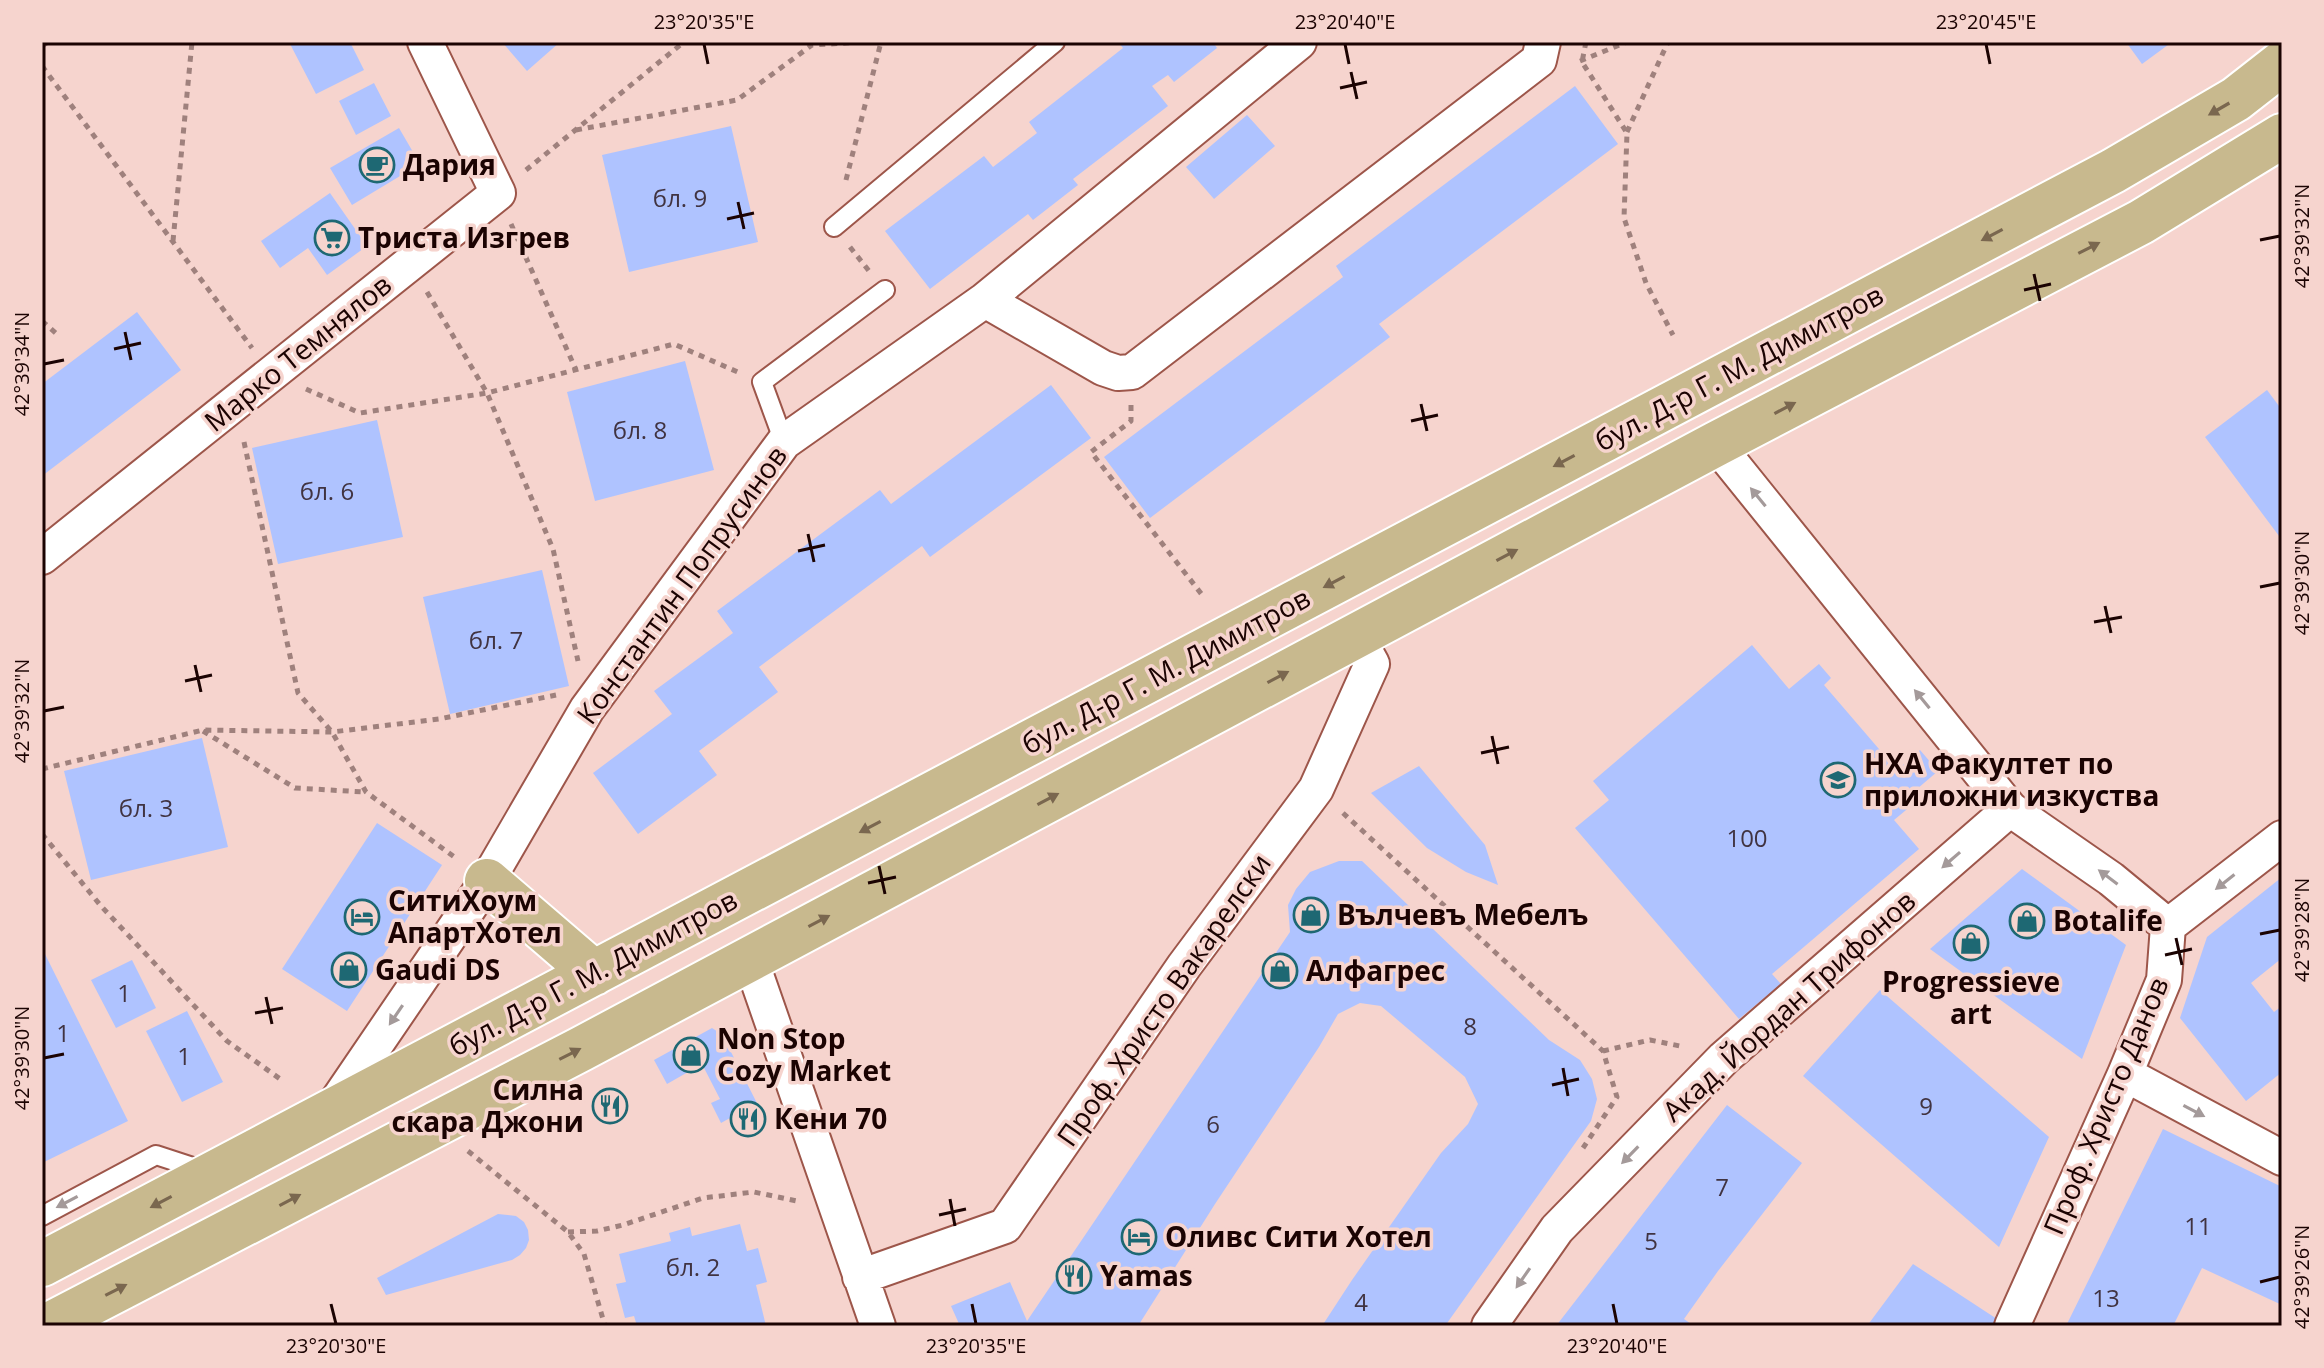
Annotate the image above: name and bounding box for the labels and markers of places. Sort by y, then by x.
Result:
place label: Дария [403,145,496,183]
cafe icon: Дария [358,146,396,184]
place label: Триста Изгрев [358,218,570,256]
supermarket icon: Триста Изгрев [313,219,351,257]
place label: НХА Факултет по приложни изкуства [1864,744,2159,814]
school or university icon: НХА Факултет по приложни изкуства [1819,761,1857,799]
place label: СитиХоум АпартХотел [388,881,562,951]
place label: Вълчевъ Мебелъ [1337,895,1588,933]
shop icon: Вълчевъ Мебелъ [1292,896,1330,934]
hotel icon: СитиХоум АпартХотел [343,898,381,936]
place label: Botalife [2053,901,2163,939]
shop icon: Botalife [2008,902,2046,940]
shop icon: Progressieve art [1952,924,1990,962]
place label: Gaudi DS [375,950,500,988]
shop icon: Gaudi DS [330,951,368,989]
place label: Алфагрес [1306,951,1445,989]
shop icon: Алфагрес [1261,952,1299,990]
place label: Progressieve art [1882,962,2060,1032]
place label: Non Stop Cozy Market [717,1019,891,1089]
shop icon: Non Stop Cozy Market [672,1036,710,1074]
place label: Силна скара Джони [392,1070,584,1140]
restaurant icon: Силна скара Джони [591,1087,629,1125]
place label: Кени 70 [774,1099,887,1137]
restaurant icon: Кени 70 [729,1100,767,1138]
place label: Оливс Сити Хотел [1165,1217,1432,1255]
hotel icon: Оливс Сити Хотел [1120,1218,1158,1256]
place label: Yamas [1100,1256,1193,1294]
restaurant icon: Yamas [1055,1257,1093,1295]

